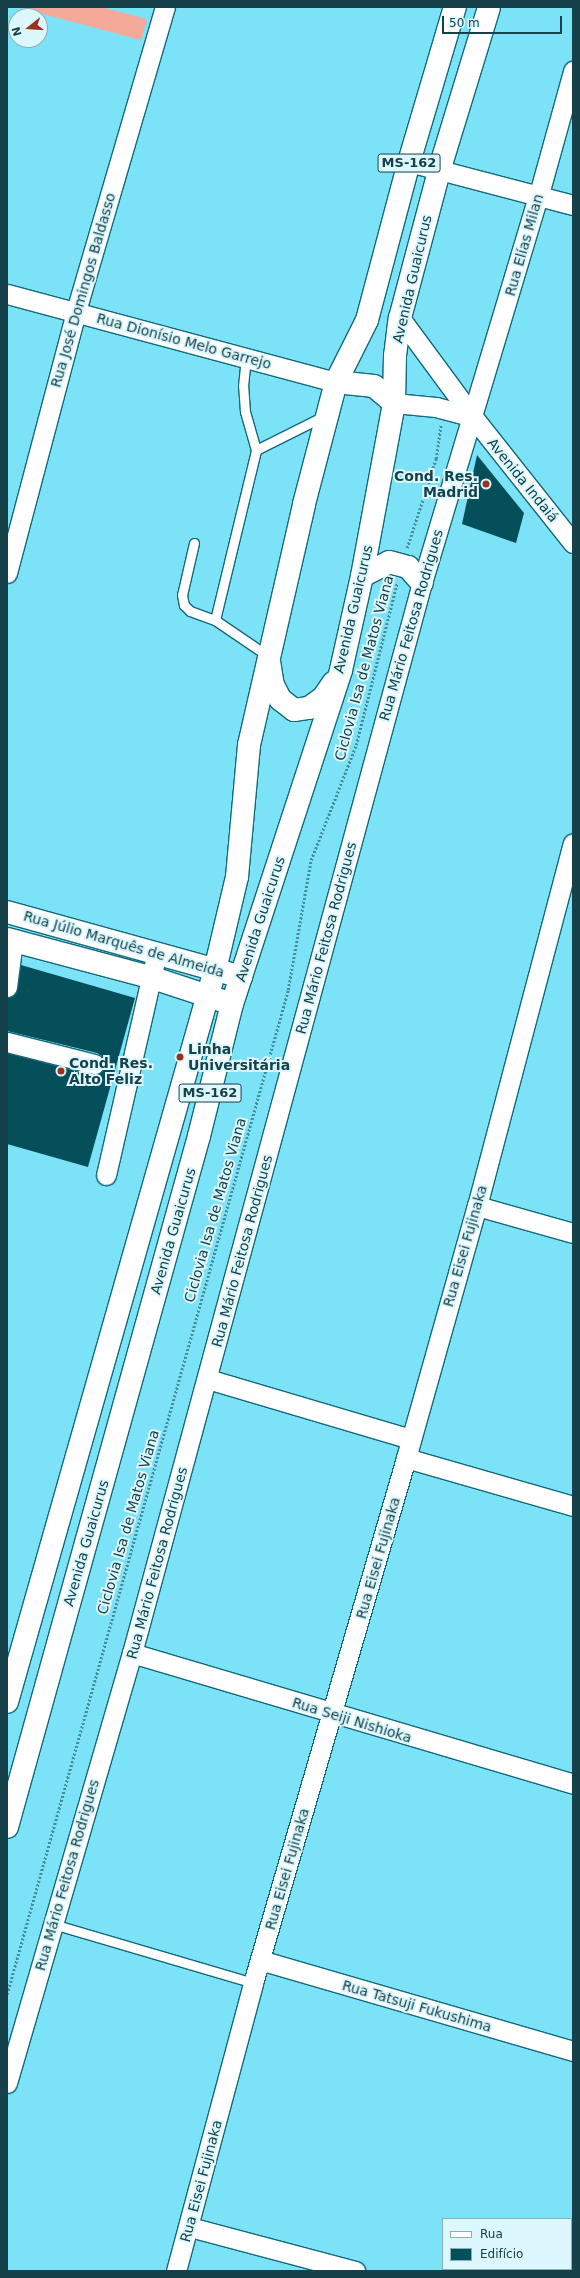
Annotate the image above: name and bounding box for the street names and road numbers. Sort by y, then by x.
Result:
road number: MS-162 [377,152,441,174]
street label: Rua José Domingos Baldasso [47,191,119,389]
street label: Rua Elías Milan [501,192,547,298]
street label: Avenida Guaicurus [389,213,435,345]
street label: Rua Dionísio Melo Garrejo [95,310,273,372]
street label: Avenida Indaiá [484,435,562,525]
street label: Rua Mário Feitosa Rodrigues [376,527,446,723]
street label: Avenida Guaicurus [330,543,376,675]
street label: Ciclovia Isa de Matos Viana [331,574,397,762]
street label: Rua Mário Feitosa Rodrigues [292,840,360,1036]
street label: Avenida Guaicurus [232,854,288,984]
street label: Rua Júlio Marquês de Almeida [22,907,226,981]
road number: MS-162 [178,1082,242,1104]
street label: Ciclovia Isa de Matos Viana [181,1116,249,1304]
street label: Rua Mário Feitosa Rodrigues [208,1153,276,1349]
street label: Avenida Guaicurus [147,1166,199,1296]
street label: Rua Eisei Fujinaka [440,1183,490,1309]
street label: Ciclovia Isa de Matos Viana [94,1428,162,1616]
street label: Rua Mário Feitosa Rodrigues [123,1465,191,1661]
street label: Avenida Guaicurus [60,1478,112,1608]
street label: Rua Eisei Fujinaka [353,1495,403,1621]
street label: Rua Seiji Nishioka [290,1694,414,1746]
street label: Rua Mário Feitosa Rodrigues [32,1777,102,1973]
street label: Rua Eisei Fujinaka [262,1806,312,1932]
street label: Rua Tatsuji Fukushima [340,1977,494,2035]
street label: Rua Eisei Fujinaka [177,2118,225,2244]

